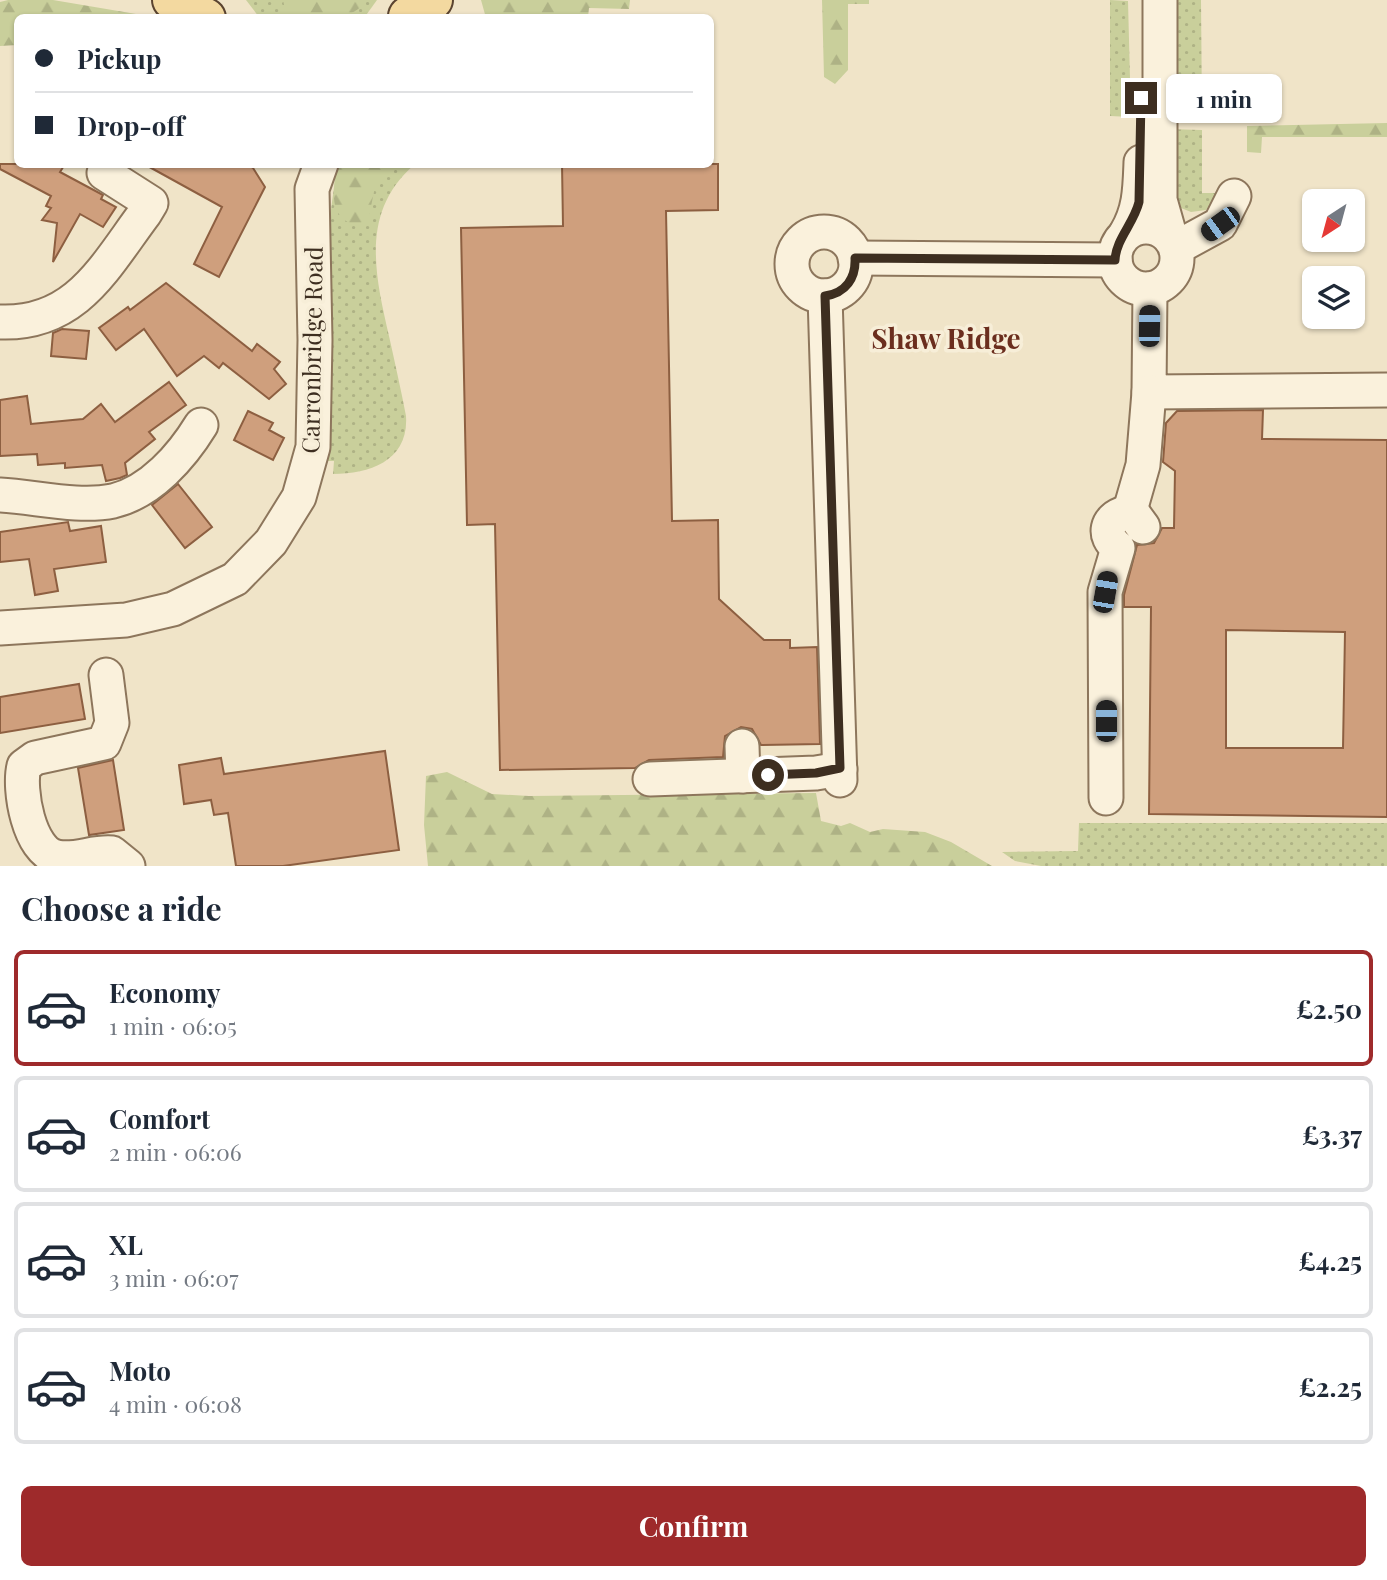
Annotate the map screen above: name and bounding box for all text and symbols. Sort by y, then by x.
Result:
text: Pickup [77,41,161,76]
callout: 1 min [1166,74,1281,122]
route end [1125,82,1157,114]
text: 1 min [1196,83,1252,114]
text: Drop-off [77,108,184,143]
north arrow [1302,189,1365,252]
map controls [1302,189,1365,329]
car [1197,203,1244,245]
street label: Carronbridge Road [293,246,329,454]
button: layers [1302,266,1365,329]
car [1139,305,1160,347]
district label: Shaw Ridge [871,319,1021,356]
car [1092,569,1119,615]
car [1096,700,1117,742]
route start [752,759,784,791]
text: Choose a ride [21,886,222,929]
text: Economy [109,975,220,1010]
icon: car [25,977,88,1040]
text: £2.50 [1296,991,1362,1026]
text: 1 min · 06:05 [109,1010,237,1041]
text: Comfort [109,1101,210,1136]
icon: car [25,1103,88,1166]
text: £3.37 [1302,1117,1362,1152]
text: 2 min · 06:06 [109,1136,242,1167]
text: XL [109,1227,143,1262]
icon: car [25,1229,88,1292]
text: £4.25 [1299,1243,1362,1278]
text: 3 min · 06:07 [109,1262,238,1293]
text: Moto [109,1353,171,1388]
icon: car [25,1355,88,1418]
text: £2.25 [1299,1369,1362,1404]
text: 4 min · 06:08 [109,1388,242,1419]
button: Confirm [21,1486,1366,1566]

